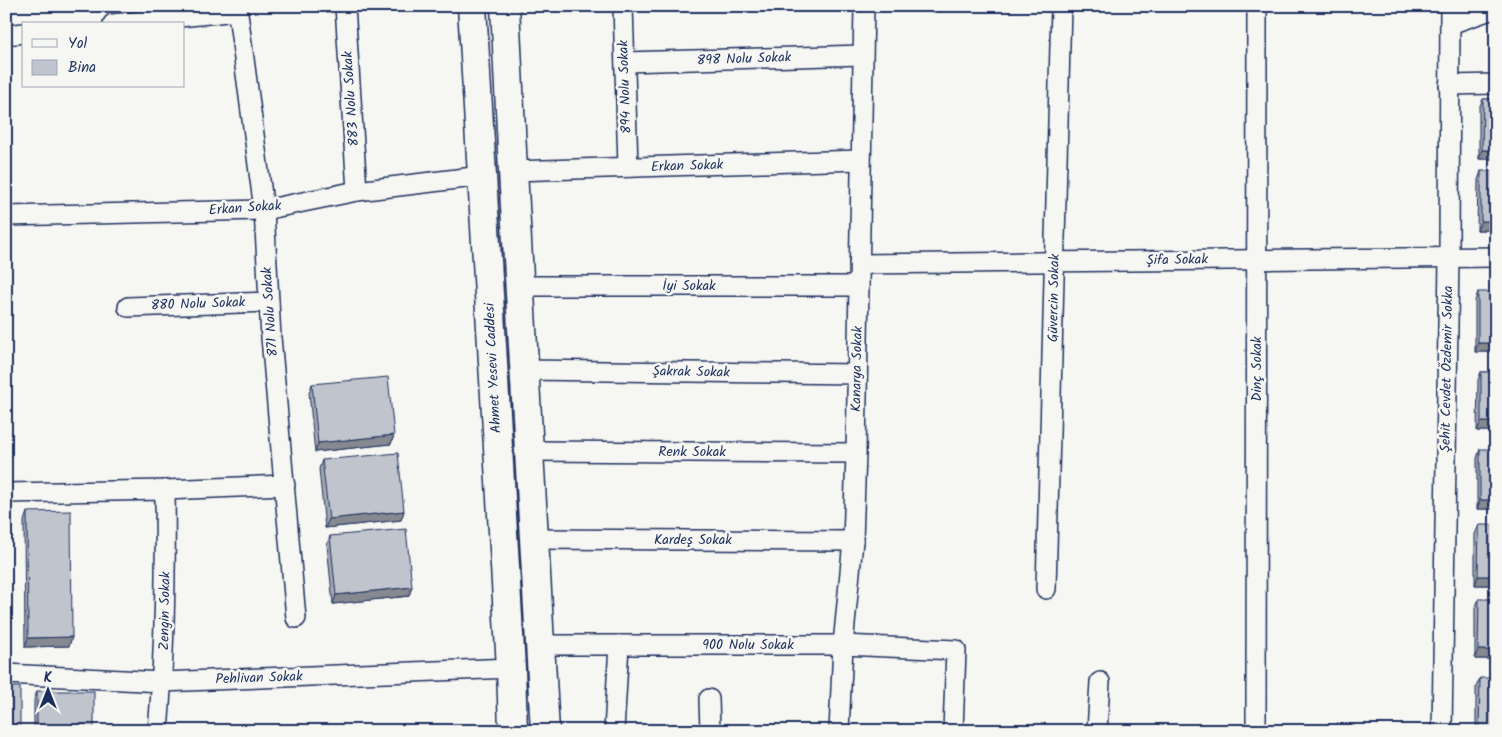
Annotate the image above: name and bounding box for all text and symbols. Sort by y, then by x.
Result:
legend [22,22,185,88]
text: Yol [68,32,87,56]
street label: 894 Nolu Sokak [612,39,638,134]
street label: 898 Nolu Sokak [696,46,792,72]
street label: 883 Nolu Sokak [337,50,365,147]
text: Bina [68,56,96,80]
street label: Erkan Sokak [650,154,724,178]
street label: Erkan Sokak [208,194,282,222]
street label: Şifa Sokak [1146,248,1209,272]
street label: Güvercin Sokak [1042,253,1066,342]
street label: 871 Nolu Sokak [256,266,284,358]
street label: İyi Sokak [662,275,716,297]
street label: Şehit Cevdet Özdemir Sokka [1435,285,1459,453]
street label: 880 Nolu Sokak [150,291,246,317]
street label: Ahmet Yesevi Caddesi [479,302,507,434]
street label: Kanarya Sokak [845,326,869,412]
street label: Dinç Sokak [1246,336,1268,402]
street label: Şakrak Sokak [652,360,730,384]
street label: Renk Sokak [658,441,726,463]
street label: Kardeş Sokak [654,529,732,551]
street label: Zengin Sokak [153,571,177,651]
street label: 900 Nolu Sokak [702,634,794,656]
north arrow [22,664,72,714]
street label: Pehlivan Sokak [215,665,303,691]
text: K [44,667,53,689]

